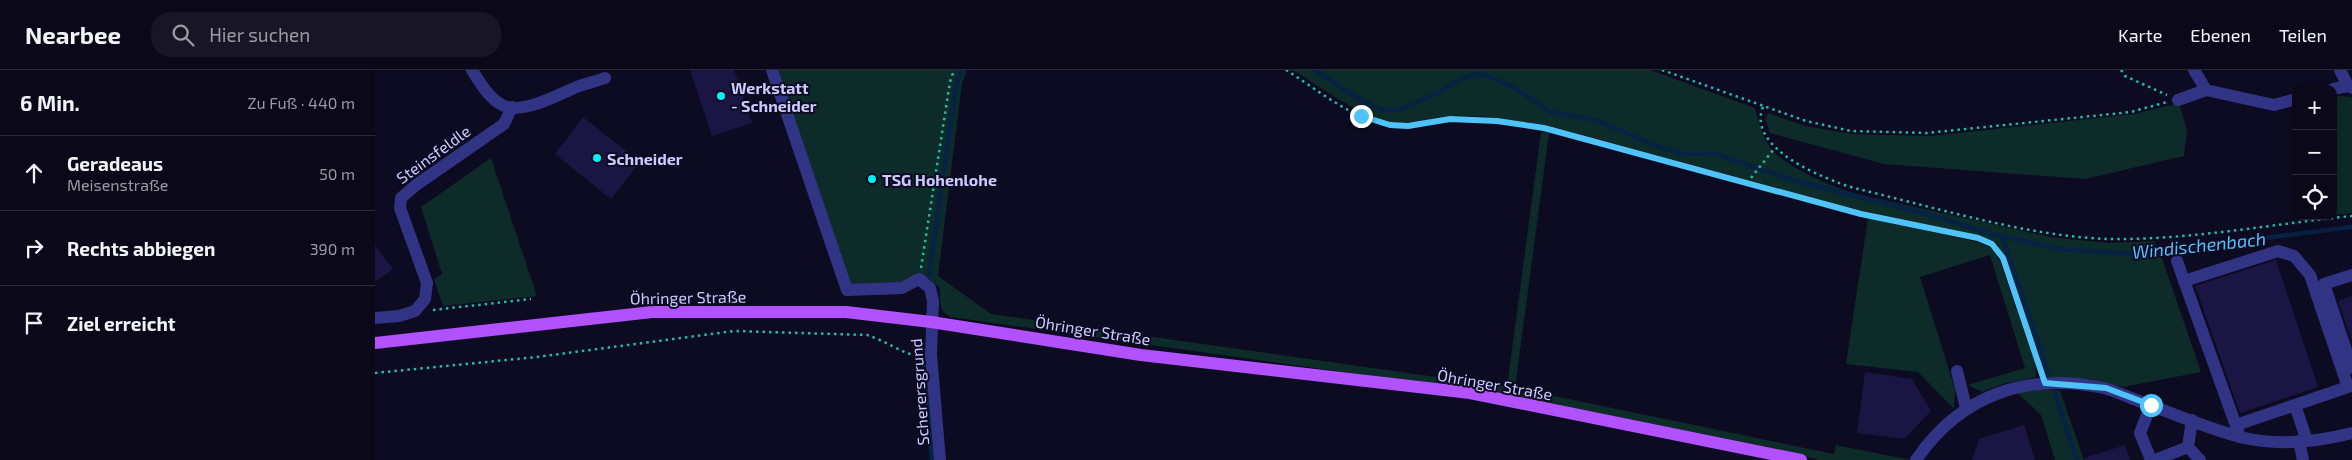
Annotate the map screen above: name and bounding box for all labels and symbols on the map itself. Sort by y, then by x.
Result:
place label: Werkstatt - Schneider [731,78,817,115]
marker: Werkstatt - Schneider [715,90,727,102]
route end [1350,105,1373,128]
street label: Steinsfeldle [392,121,474,187]
place label: Schneider [607,149,683,168]
marker: Schneider [591,152,603,164]
place label: TSG Hohenlohe [882,170,997,189]
marker: TSG Hohenlohe [866,173,878,185]
water label: Windischenbach [2131,227,2267,263]
street label: Öhringer Straße [630,286,746,308]
street label: Öhringer Straße [1034,312,1152,348]
street label: Scherersgrund [906,338,932,446]
street label: Öhringer Straße [1436,365,1554,403]
route start [2140,394,2163,417]

